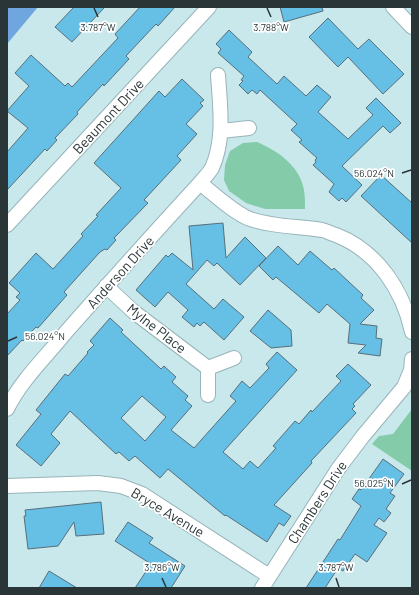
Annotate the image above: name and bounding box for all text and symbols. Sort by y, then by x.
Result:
text: 3.787°W [80,21,116,33]
text: 3.788°W [253,21,289,33]
street label: Beaumont Drive [69,75,147,157]
text: 56.024°N [354,167,394,179]
street label: Anderson Drive [83,232,157,312]
street label: Mylne Place [124,300,190,356]
text: 56.024°N [25,330,65,342]
street label: Chambers Drive [284,457,350,547]
text: 56.025°N [354,477,394,489]
street label: Bryce Avenue [128,483,208,541]
text: 3.786°W [144,561,180,573]
text: 3.787°W [318,561,354,573]

